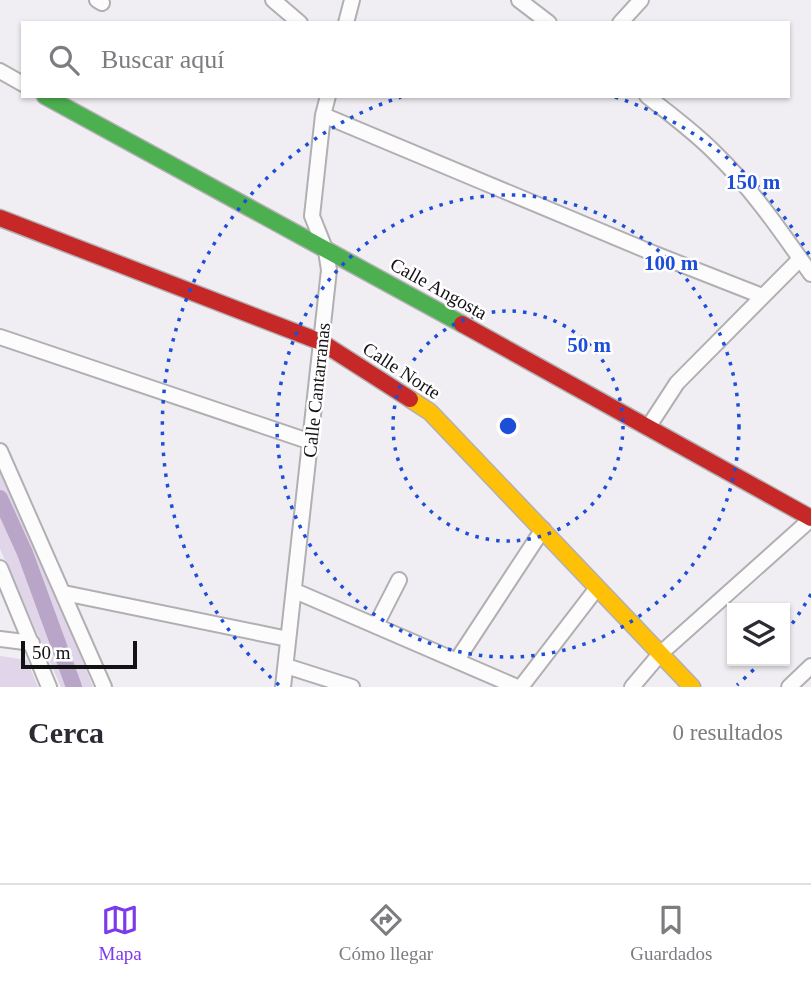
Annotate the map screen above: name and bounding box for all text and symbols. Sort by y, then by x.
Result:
search box [21,21,790,98]
icon: search [45,41,83,79]
text: Buscar aquí [101,45,224,74]
text: 150 m [726,170,781,194]
text: 100 m [644,251,699,275]
street label: Calle Angosta [387,253,491,324]
street label: Calle Cantarranas [299,322,334,459]
text: 50 m [567,333,611,357]
street label: Calle Norte [359,338,444,403]
centre of rings [496,414,520,438]
map controls [727,603,790,666]
button: layers [727,603,790,666]
scale bar [21,638,136,670]
text: 50 m [32,642,71,663]
text: Cerca [28,716,104,749]
text: 0 resultados [672,720,783,745]
tab: Mapa [98,901,142,965]
tab: Cómo llegar [339,901,433,965]
tab: Guardados [630,901,712,965]

